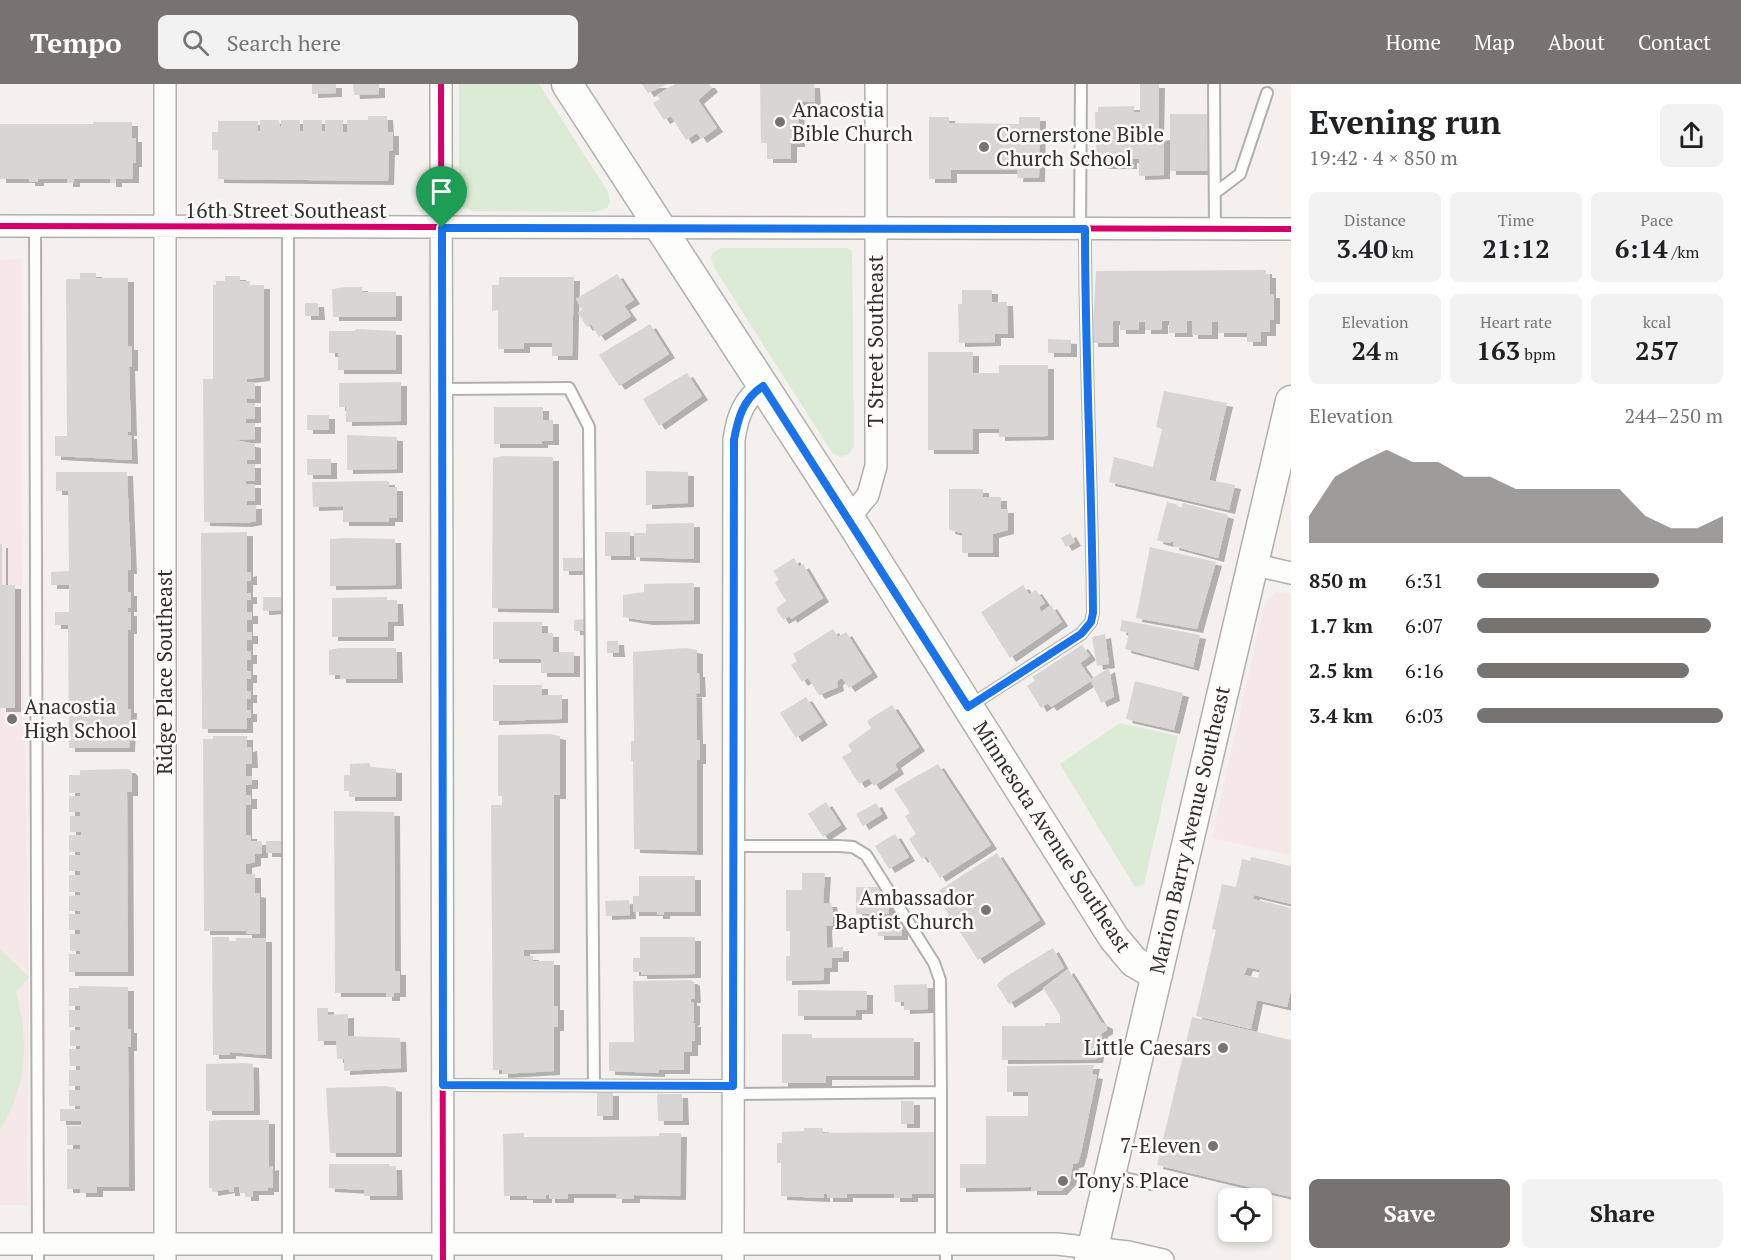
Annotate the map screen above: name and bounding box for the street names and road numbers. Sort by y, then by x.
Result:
street label: 16th Street Southeast [185,196,387,224]
street label: T Street Southeast [861,255,889,427]
street label: Ridge Place Southeast [150,569,178,775]
street label: Marion Barry Avenue Southeast [1142,683,1236,976]
street label: Minnesota Avenue Southeast [967,715,1138,958]

